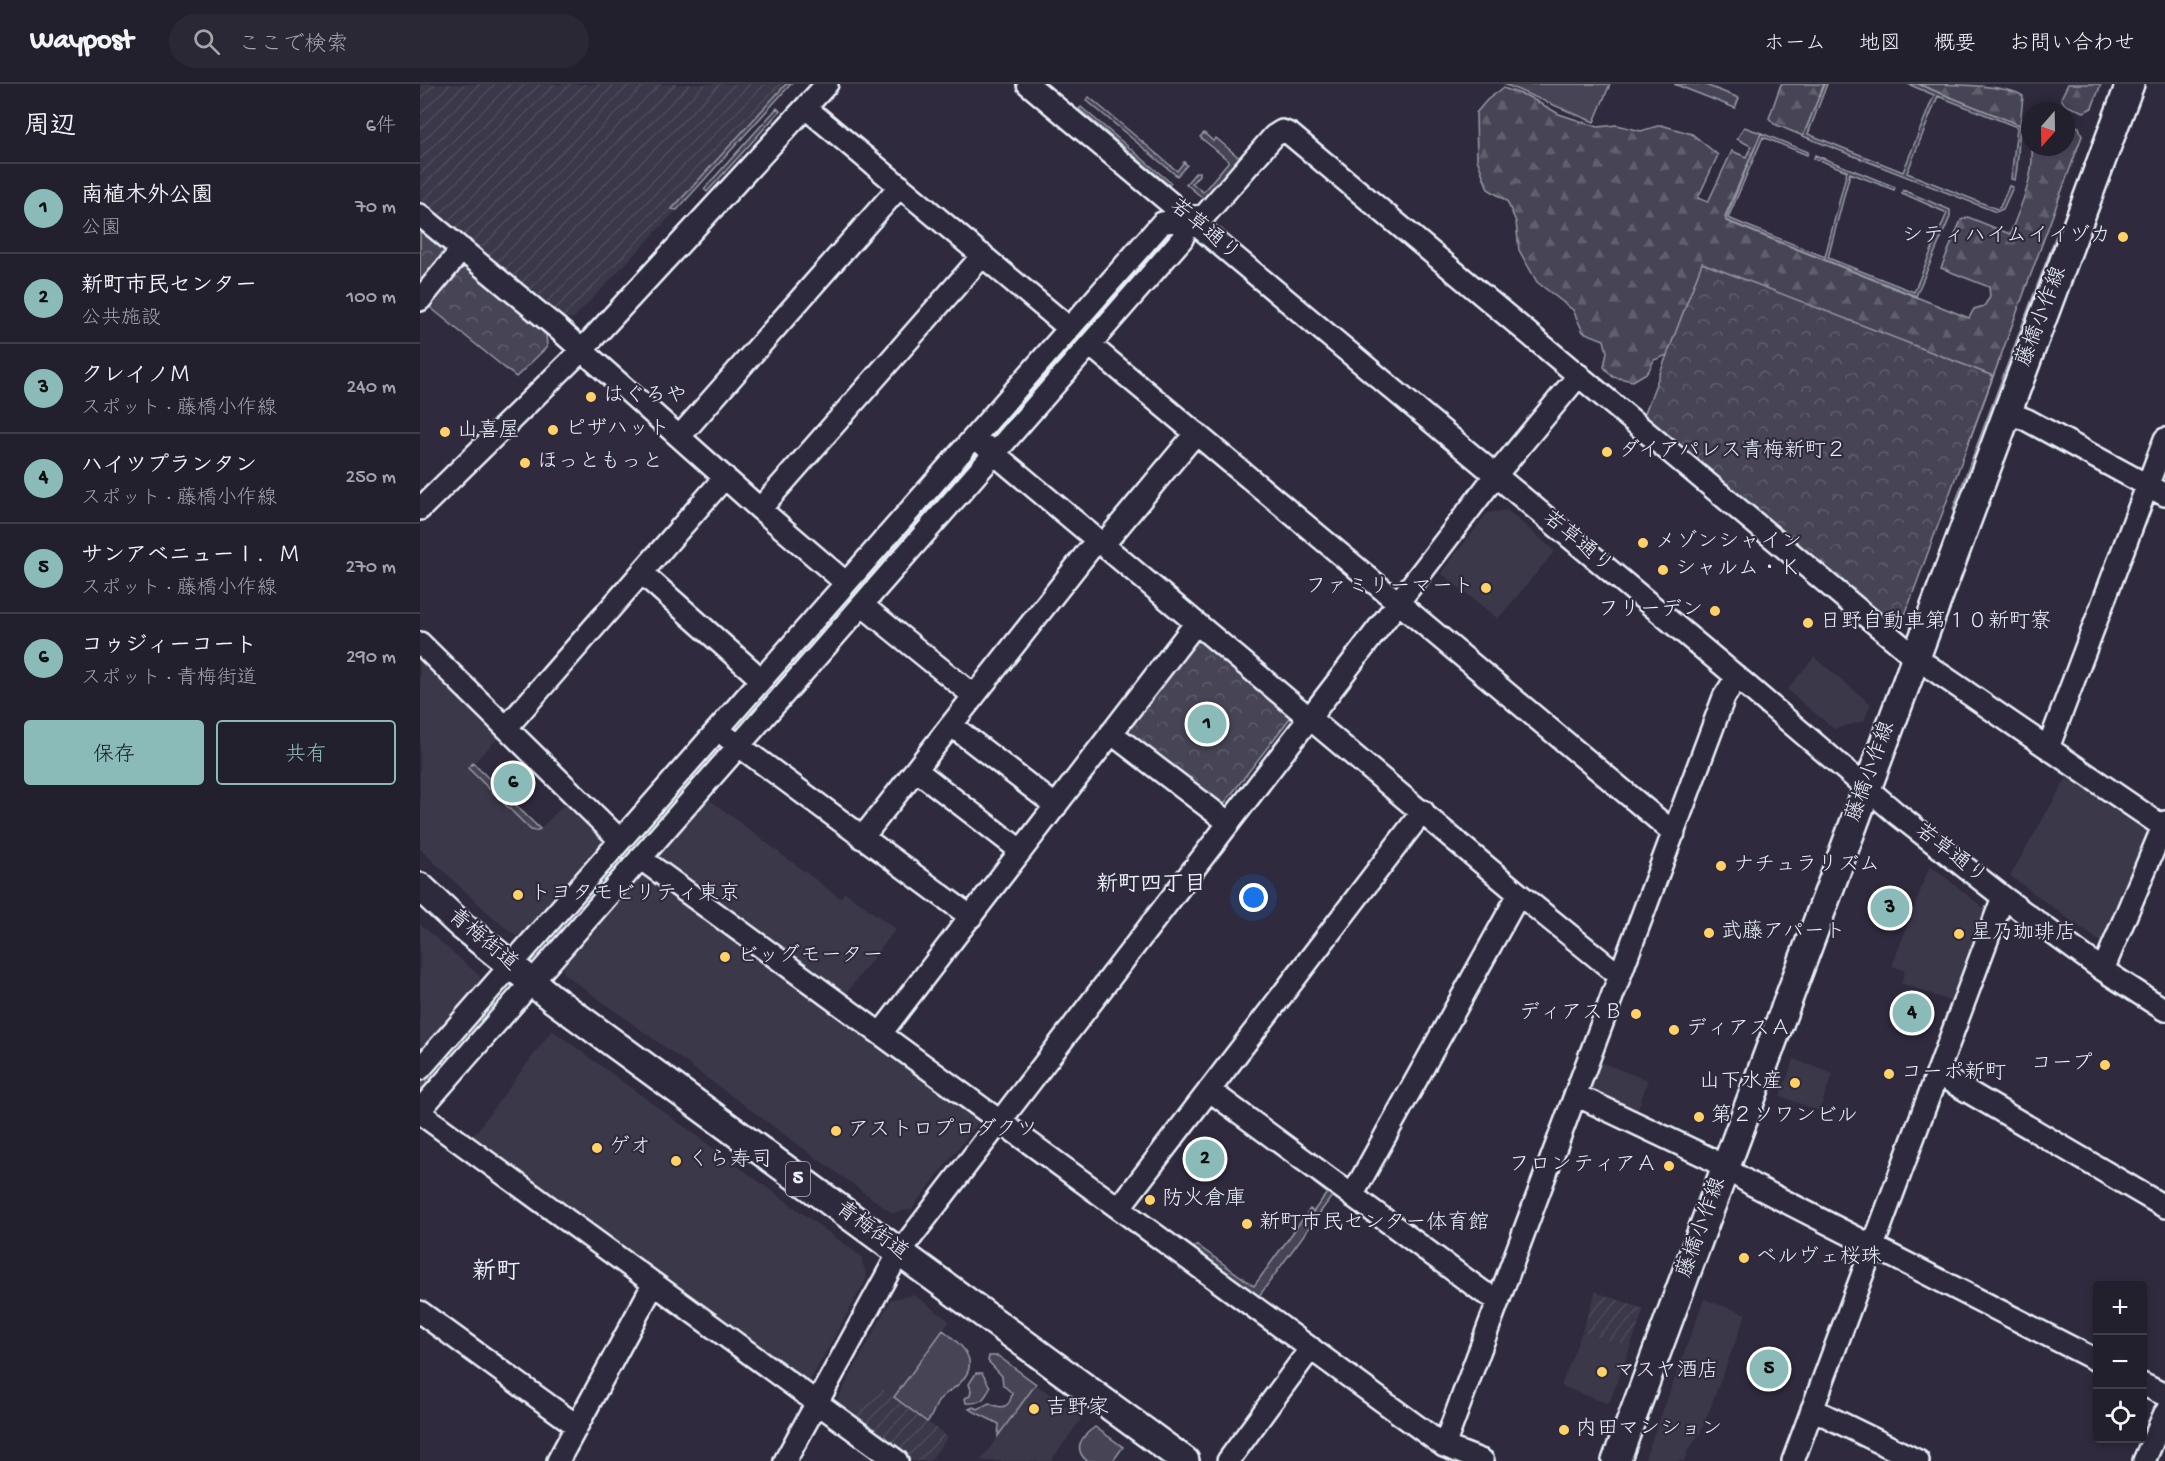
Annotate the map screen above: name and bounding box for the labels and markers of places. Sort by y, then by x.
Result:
place label: シティハイムイイヅカ [1902,224,2111,250]
marker: シティハイムイイヅカ [2116,230,2130,244]
place label: はぐろや [603,385,687,410]
marker: はぐろや [584,390,598,404]
place label: 山喜屋 [457,418,520,445]
place label: ピザハット [565,418,670,443]
marker: ピザハット [546,423,560,437]
marker: 山喜屋 [438,425,452,439]
place label: ダイアパレス青梅新町２ [1619,439,1847,465]
marker: ダイアパレス青梅新町２ [1600,445,1614,459]
place label: ほっともっと [537,450,663,476]
marker: ほっともっと [518,456,532,470]
place label: メゾンシャイン [1655,529,1802,556]
marker: メゾンシャイン [1636,536,1650,550]
place label: シャルム・Ｋ [1675,558,1801,583]
marker: シャルム・Ｋ [1656,563,1670,577]
place label: ファミリーマート [1306,576,1474,601]
marker: ファミリーマート [1479,581,1493,595]
place label: フリーデン [1598,598,1703,624]
marker: フリーデン [1708,604,1722,618]
place label: 日野自動車第１０新町寮 [1820,609,2051,636]
marker: 日野自動車第１０新町寮 [1801,616,1815,630]
pin: 1 [1188,702,1226,746]
pin: 6 [494,760,532,806]
place label: ナチュラリズム [1733,854,1880,879]
marker: ナチュラリズム [1714,859,1728,873]
place label: トヨタモビリティ東京 [530,881,740,908]
pin: 3 [1870,886,1910,930]
marker: トヨタモビリティ東京 [511,888,525,902]
place label: 武藤アパート [1721,919,1846,946]
place label: 星乃珈琲店 [1971,920,2076,947]
marker: 武藤アパート [1702,926,1716,940]
marker: 星乃珈琲店 [1952,927,1966,941]
place label: ビッグモーター [737,944,884,970]
marker: ビッグモーター [718,950,732,964]
pin: 4 [1892,990,1932,1036]
place label: ディアスＢ [1519,1001,1624,1027]
marker: ディアスＢ [1629,1007,1643,1021]
place label: ディアスＡ [1686,1017,1791,1043]
marker: ディアスＡ [1667,1023,1681,1037]
place label: コープ [2031,1052,2093,1078]
marker: コープ [2098,1058,2112,1072]
place label: コーポ新町 [1901,1061,2006,1087]
marker: コーポ新町 [1882,1067,1896,1081]
place label: 山下水産 [1699,1070,1783,1096]
marker: 山下水産 [1788,1076,1802,1090]
place label: 第２ソワンビル [1711,1104,1858,1130]
marker: 第２ソワンビル [1692,1110,1706,1124]
place label: アストロプロダクツ [848,1118,1037,1144]
marker: アストロプロダクツ [829,1124,843,1138]
place label: ゲオ [609,1135,651,1161]
pin: 2 [1186,1136,1224,1182]
marker: ゲオ [590,1141,604,1155]
place label: くら寿司 [688,1148,772,1174]
marker: くら寿司 [669,1154,683,1168]
place label: フロンティアＡ [1509,1154,1657,1179]
marker: フロンティアＡ [1662,1159,1676,1173]
place label: 防火倉庫 [1162,1186,1246,1213]
marker: 防火倉庫 [1143,1193,1157,1207]
place label: 新町市民センター体育館 [1259,1210,1489,1237]
marker: 新町市民センター体育館 [1240,1217,1254,1231]
place label: ベルヴェ桜珠 [1756,1245,1882,1271]
marker: ベルヴェ桜珠 [1737,1251,1751,1265]
pin: 5 [1750,1346,1788,1392]
place label: マスヤ酒店 [1614,1358,1719,1385]
marker: マスヤ酒店 [1595,1365,1609,1379]
place label: 吉野家 [1046,1395,1109,1422]
marker: 吉野家 [1027,1402,1041,1416]
place label: 内田マンション [1576,1417,1722,1443]
marker: 内田マンション [1557,1423,1571,1437]

